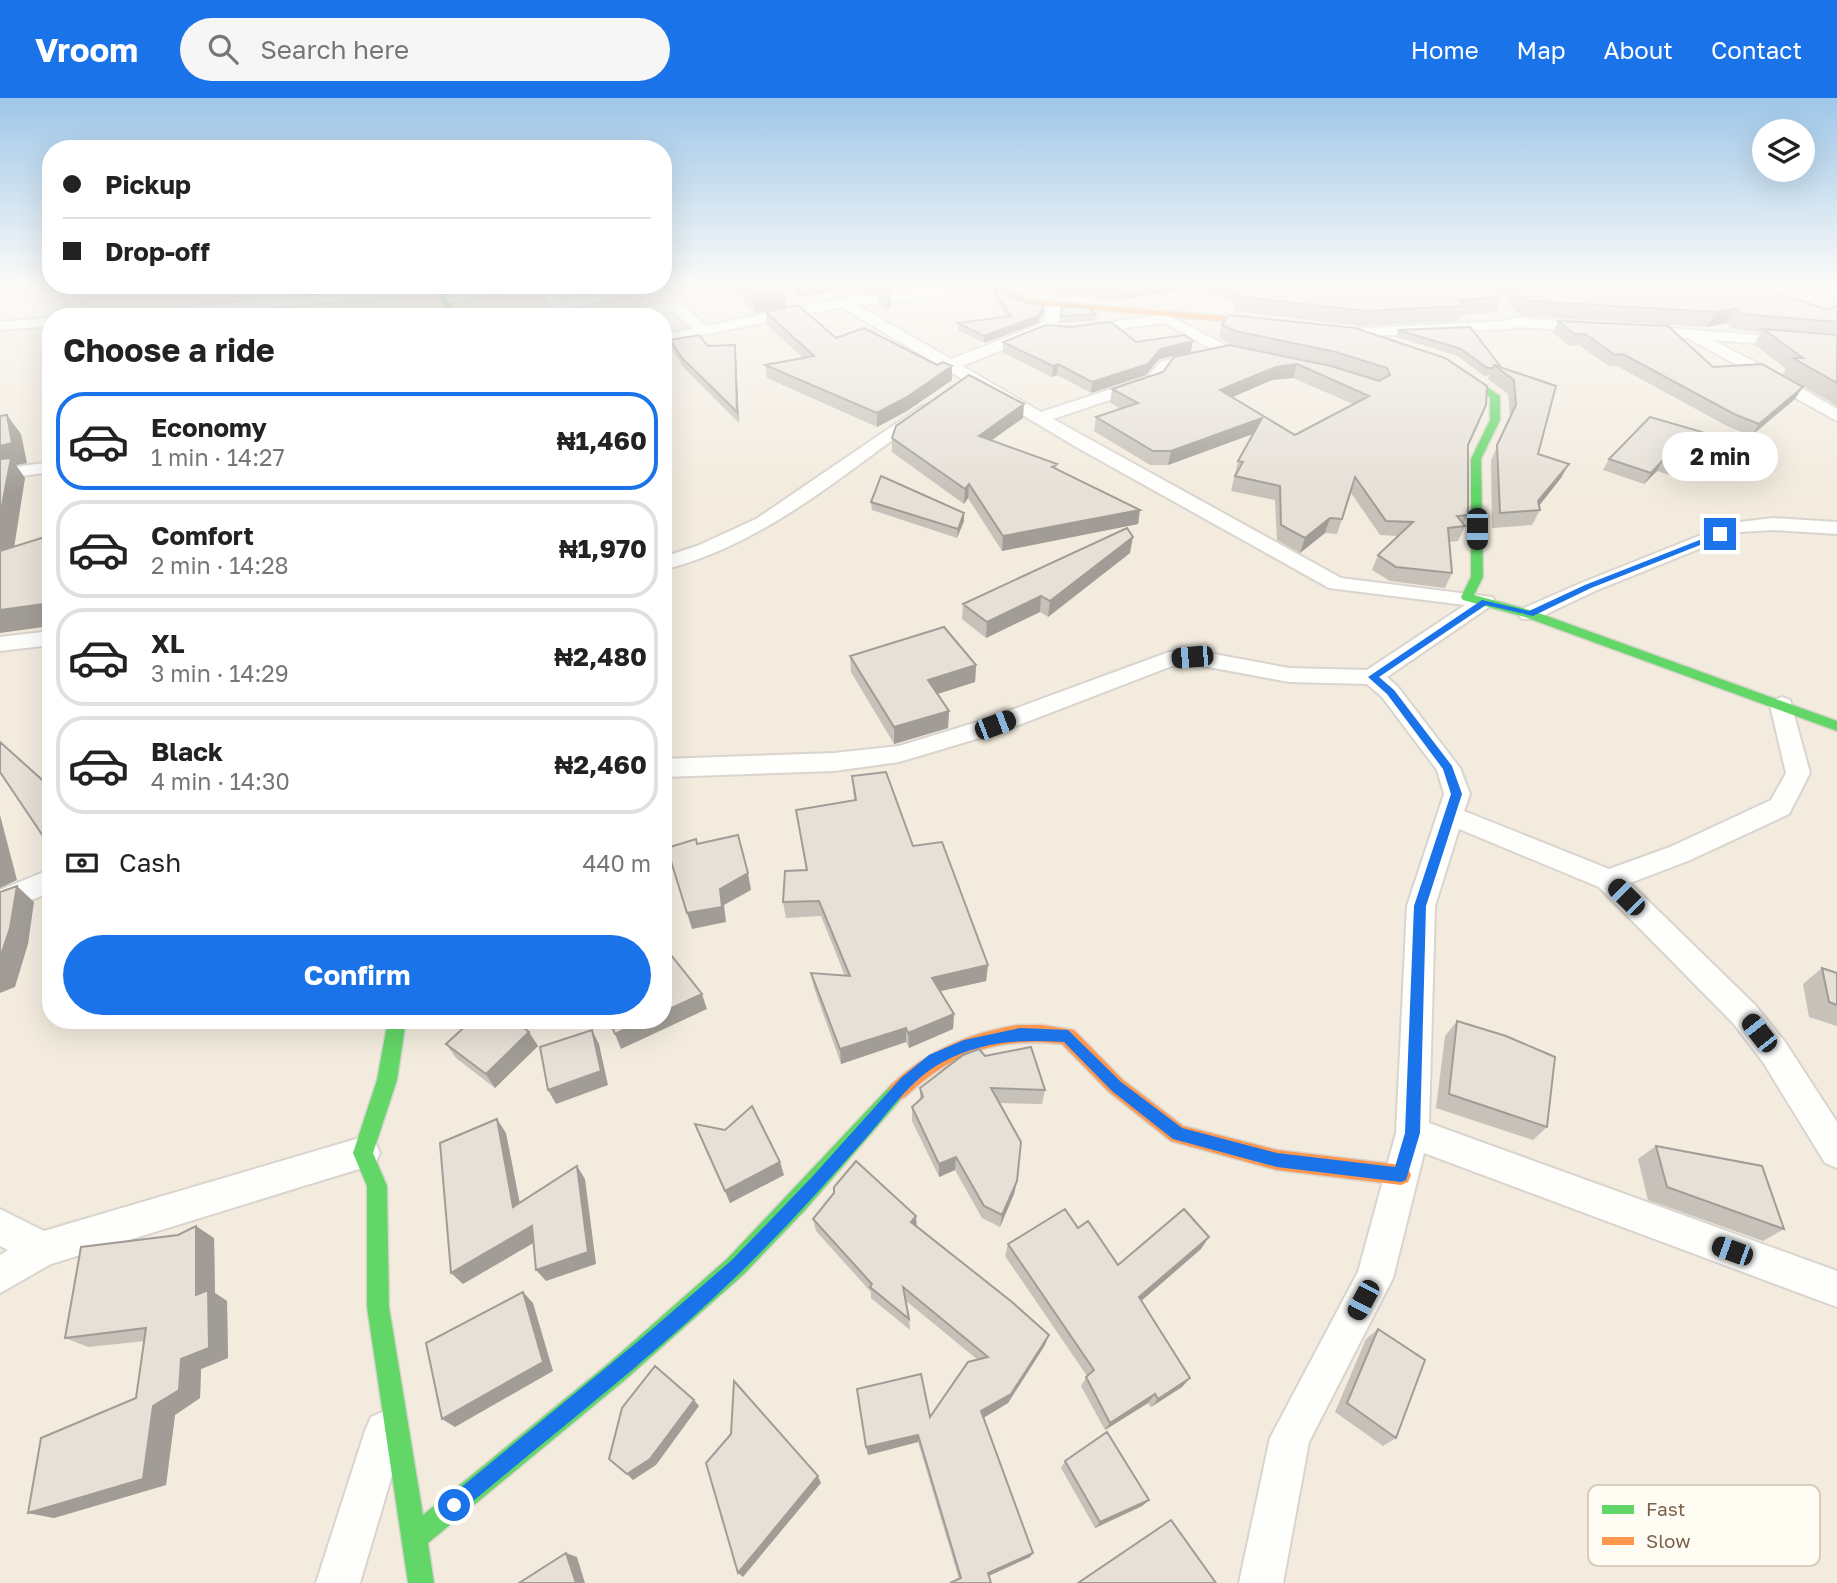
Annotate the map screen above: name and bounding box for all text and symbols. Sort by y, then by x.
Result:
search box [180,18,670,81]
text: Vroom [35,30,138,69]
icon: search [204,30,242,68]
text: Search here [260,34,409,65]
text: Home [1411,35,1479,64]
text: Map [1517,35,1566,64]
text: About [1604,35,1673,64]
text: Contact [1711,35,1802,64]
map controls [1752,119,1815,182]
button: layers [1752,119,1815,182]
text: Pickup [105,169,191,200]
text: Drop-off [105,236,210,267]
text: Choose a ride [63,331,275,369]
icon: car [67,410,130,473]
text: Economy [151,412,267,443]
text: ₦1,460 [557,425,647,456]
callout: 2 min [1662,432,1778,482]
text: 2 min [1690,442,1750,470]
text: 1 min · 14:27 [151,443,285,471]
car [1467,508,1488,550]
icon: car [67,518,130,581]
route end [1704,518,1736,550]
text: Comfort [151,520,254,551]
text: ₦1,970 [559,533,647,564]
text: 2 min · 14:28 [151,551,289,579]
icon: car [67,626,130,689]
text: XL [151,628,185,659]
text: ₦2,480 [554,641,647,672]
car [1171,645,1214,669]
text: 3 min · 14:29 [151,659,289,687]
car [972,708,1019,742]
icon: car [67,734,130,797]
text: Black [151,736,223,767]
text: ₦2,460 [554,749,647,780]
text: 4 min · 14:30 [151,767,290,795]
icon: cash [63,844,101,882]
text: Cash [119,847,181,878]
text: 440 m [583,849,651,877]
car [1604,875,1649,919]
button: Confirm [63,935,651,1015]
car [1738,1010,1781,1056]
car [1709,1234,1756,1268]
car [1344,1277,1383,1323]
legend [1588,1485,1820,1566]
route start [438,1489,470,1521]
text: Fast [1646,1497,1685,1520]
text: Slow [1646,1529,1691,1552]

